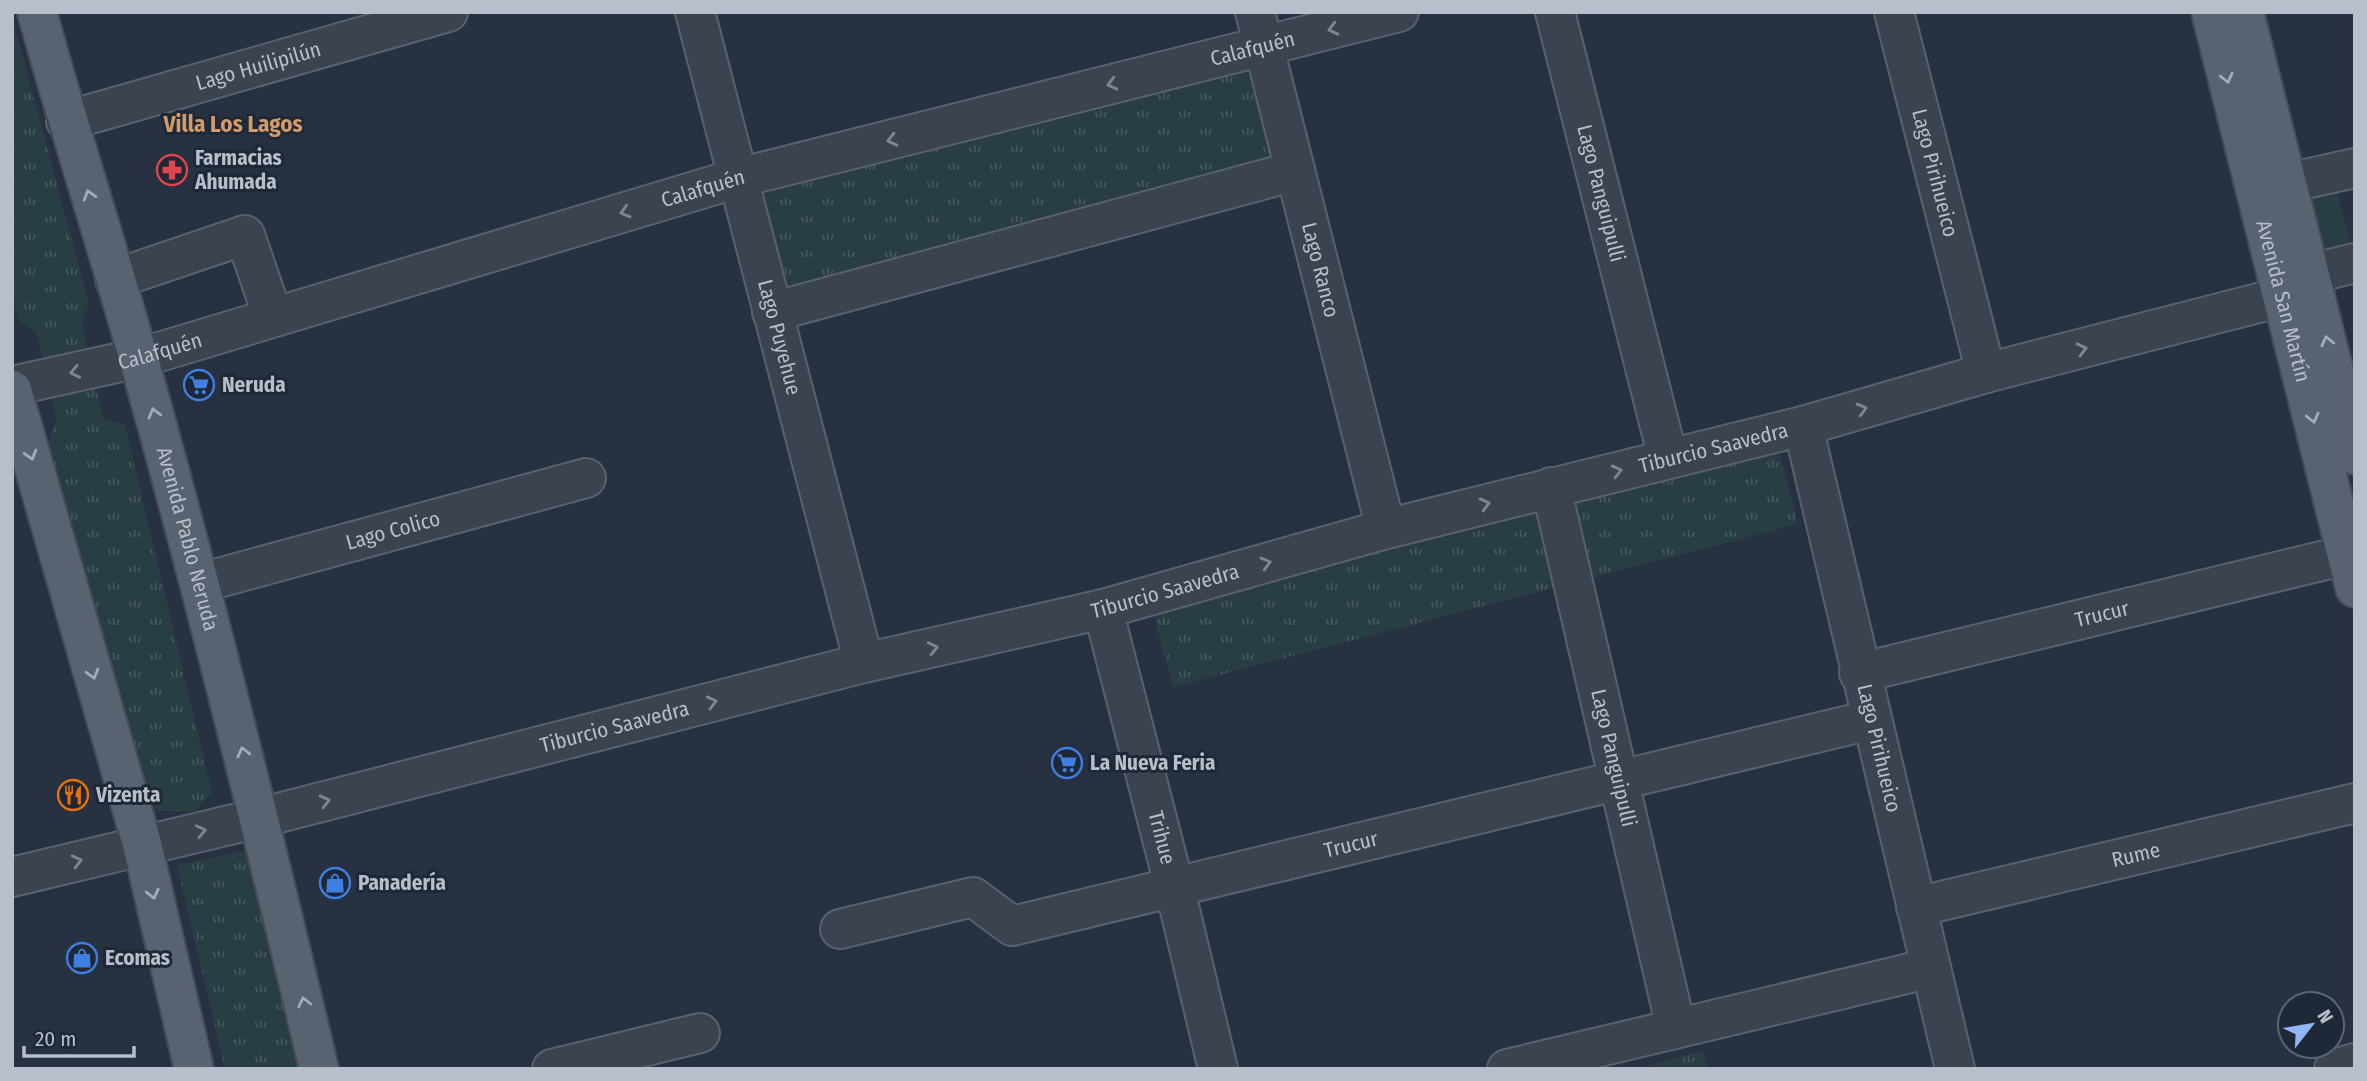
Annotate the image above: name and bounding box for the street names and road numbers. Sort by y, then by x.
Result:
street label: Calafquén [1208,26,1297,72]
street label: Lago Huilipilún [193,36,324,96]
street label: Lago Pirihueico [1906,106,1964,240]
street label: Lago Panguipulli [1571,122,1631,265]
street label: Calafquén [658,164,748,213]
street label: Avenida San Martín [2251,217,2316,385]
street label: Lago Ranco [1296,220,1345,320]
street label: Lago Puyehue [752,277,807,398]
street label: Calafquén [116,327,205,375]
street label: Tiburcio Saavedra [1636,417,1791,479]
street label: Avenida Pablo Neruda [151,444,224,634]
street label: Lago Colico [343,505,443,556]
street label: Tiburcio Saavedra [1089,558,1242,624]
street label: Trucur [2072,595,2132,633]
street label: Lago Pirihueico [1851,681,1907,815]
street label: Lago Panguipulli [1585,686,1642,829]
street label: Tiburcio Saavedra [537,695,692,758]
street label: Trihue [1142,808,1181,867]
street label: Trucur [1321,825,1381,864]
street label: Rume [2109,837,2163,873]

